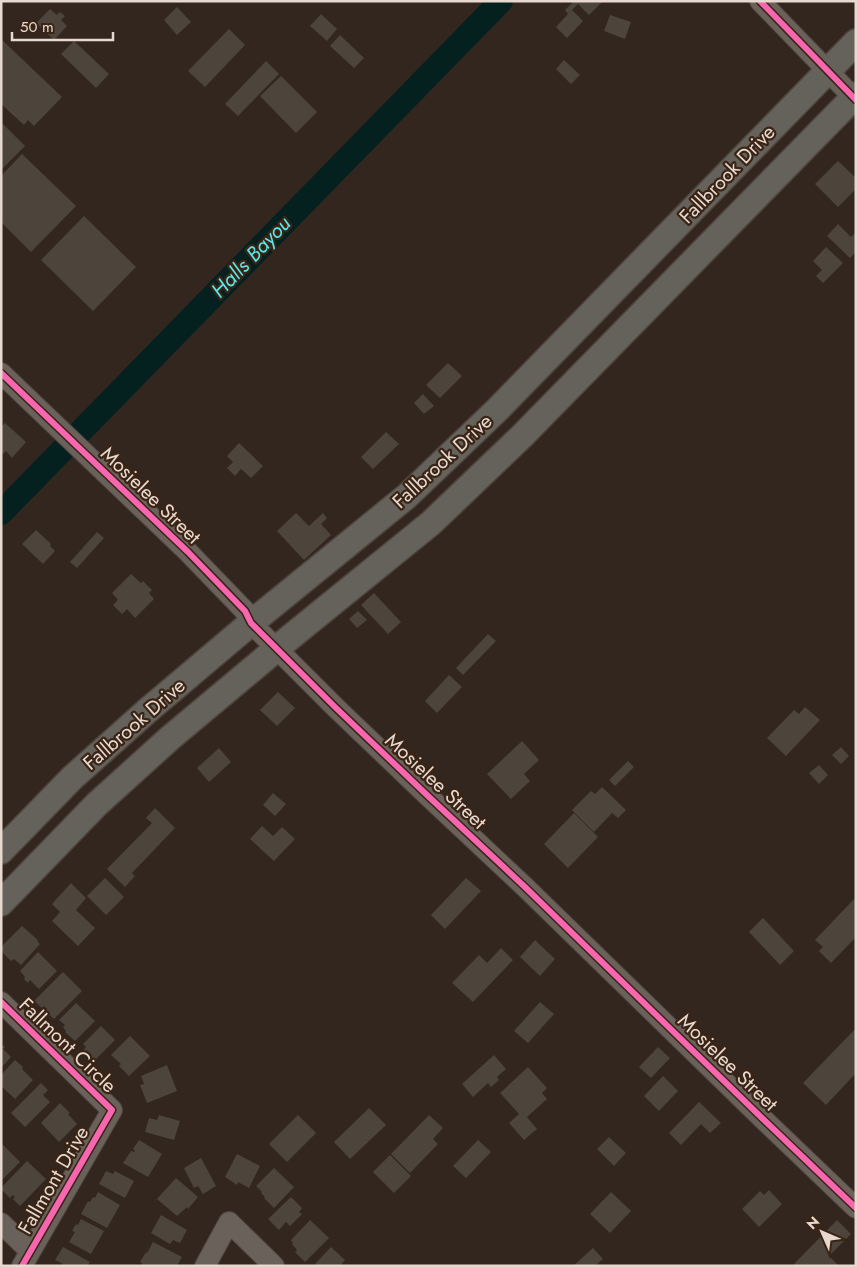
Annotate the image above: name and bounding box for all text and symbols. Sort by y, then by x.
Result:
scale bar [12,10,114,42]
text: 50 m [20,16,54,38]
street label: Fallbrook Drive [673,118,782,230]
water label: Halls Bayou [204,209,298,305]
street label: Fallbrook Drive [386,407,499,515]
street label: Mosielee Street [94,440,207,551]
street label: Fallbrook Drive [77,672,192,777]
street label: Mosielee Street [378,727,493,836]
street label: Fallmont Circle [12,991,123,1100]
street label: Mosielee Street [671,1007,784,1118]
street label: Fallmont Drive [11,1121,96,1240]
north arrow [797,1207,847,1257]
text: N [802,1212,824,1234]

